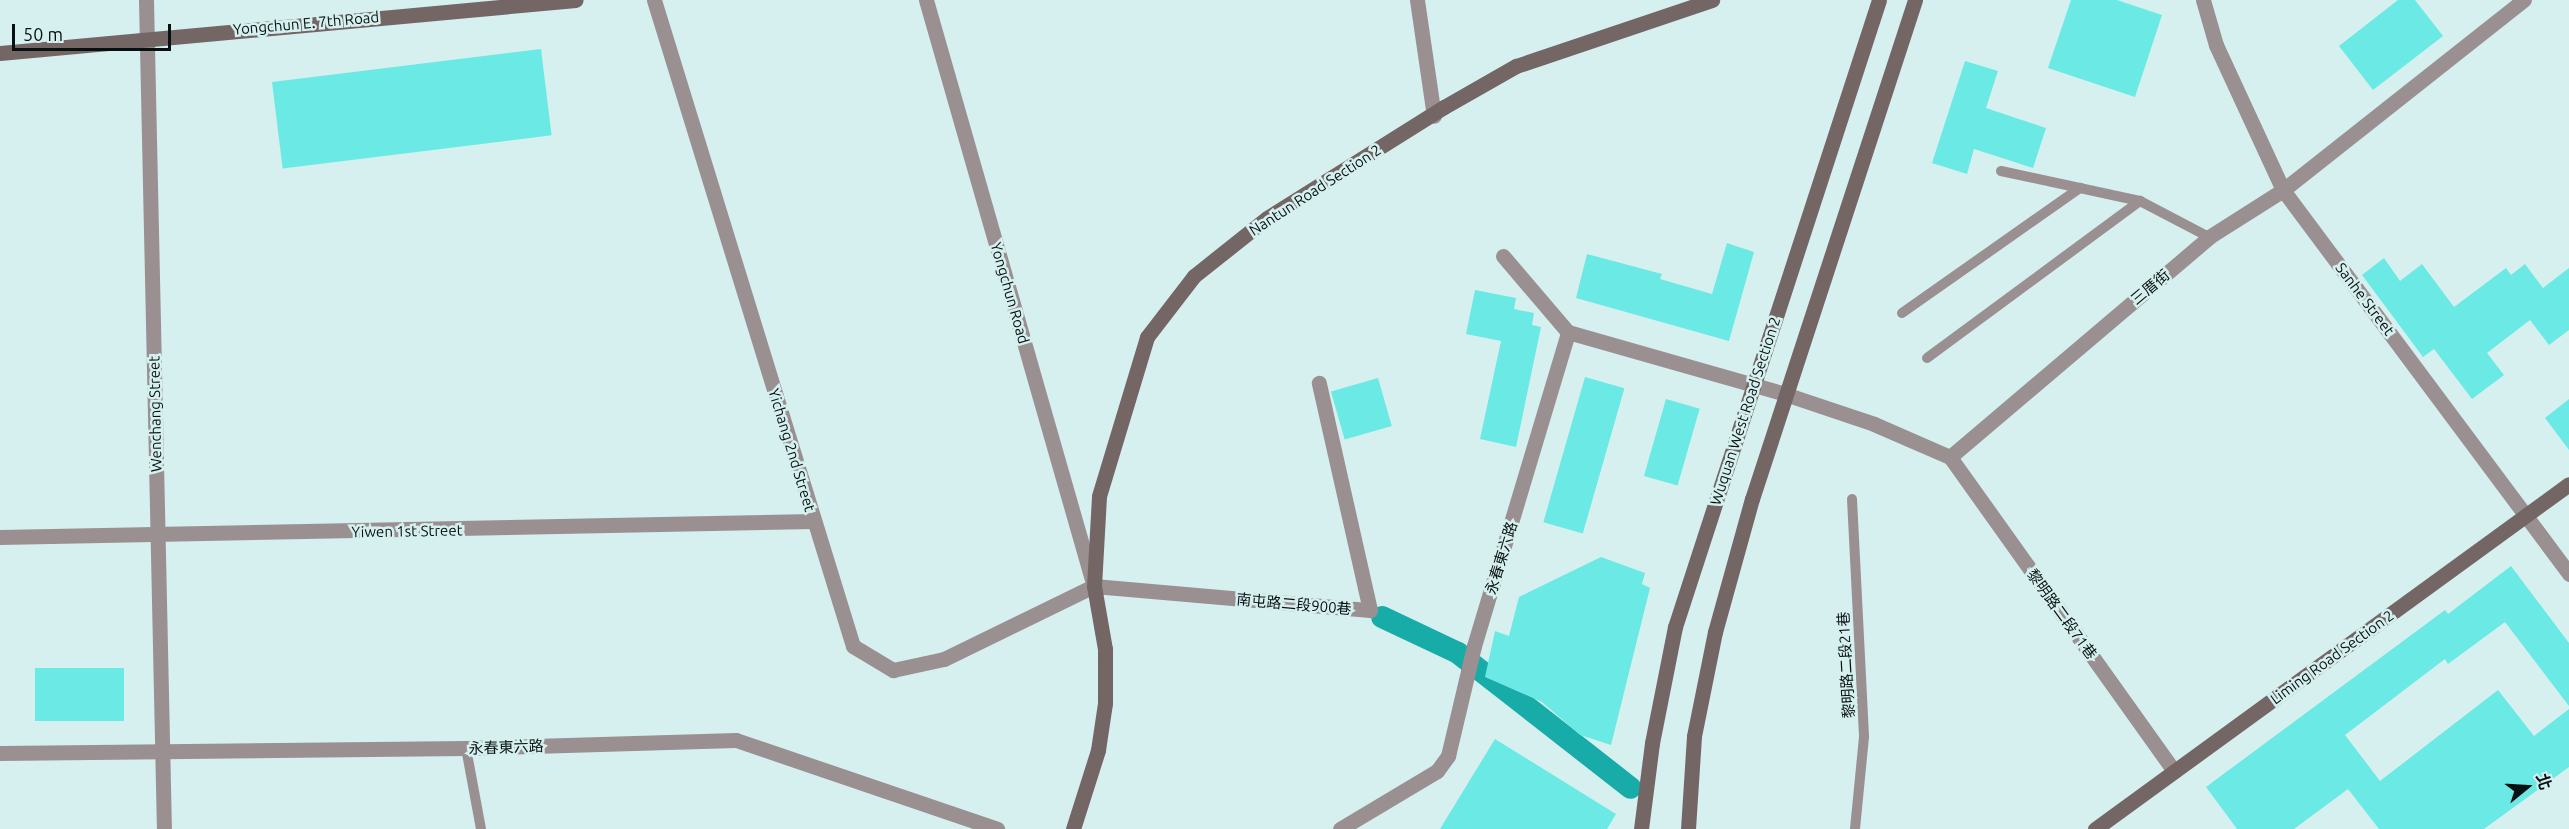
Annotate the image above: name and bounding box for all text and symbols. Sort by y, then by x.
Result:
street label: Yongchun E. 7th Road [232,8,380,38]
scale bar [15,12,174,50]
text: 50 m [23,24,63,44]
street label: Nantun Road Section 2 [1246,141,1384,239]
street label: Yongchun Road [987,240,1033,346]
street label: Sanhe Street [2332,259,2398,339]
street label: 三厝街 [2127,266,2173,308]
street label: Wuquan West Road Section 2 [1706,315,1784,507]
street label: Wenchang Street [145,356,165,472]
street label: Yichang 2nd Street [765,386,819,514]
street label: 永春東六路 [1481,520,1521,596]
street label: Yiwen 1st Street [351,521,463,541]
street label: 黎明路二段71巷 [2023,565,2101,663]
street label: 南屯路二段900巷 [1236,590,1352,618]
street label: Liming Road Section 2 [2267,606,2397,708]
street label: 黎明路二段21巷 [1834,611,1858,719]
street label: 永春東六路 [468,737,544,757]
north arrow [2497,757,2557,817]
text: 北 [2533,771,2555,792]

